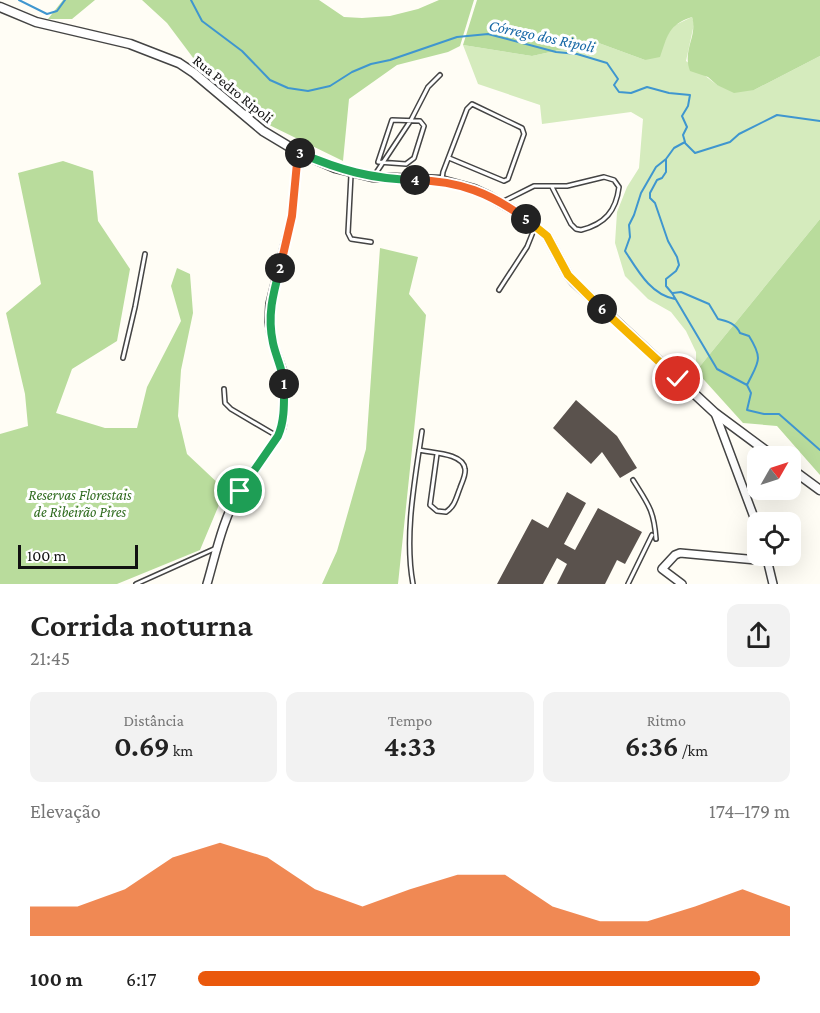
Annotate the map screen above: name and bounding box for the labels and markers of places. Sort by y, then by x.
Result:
pin: 3 [285,138,315,168]
pin: 4 [400,165,430,195]
pin: 5 [511,204,541,234]
pin: 2 [265,253,295,283]
pin: 6 [587,294,617,324]
pin [652,353,703,404]
pin: 1 [269,369,299,399]
pin [214,465,265,516]

